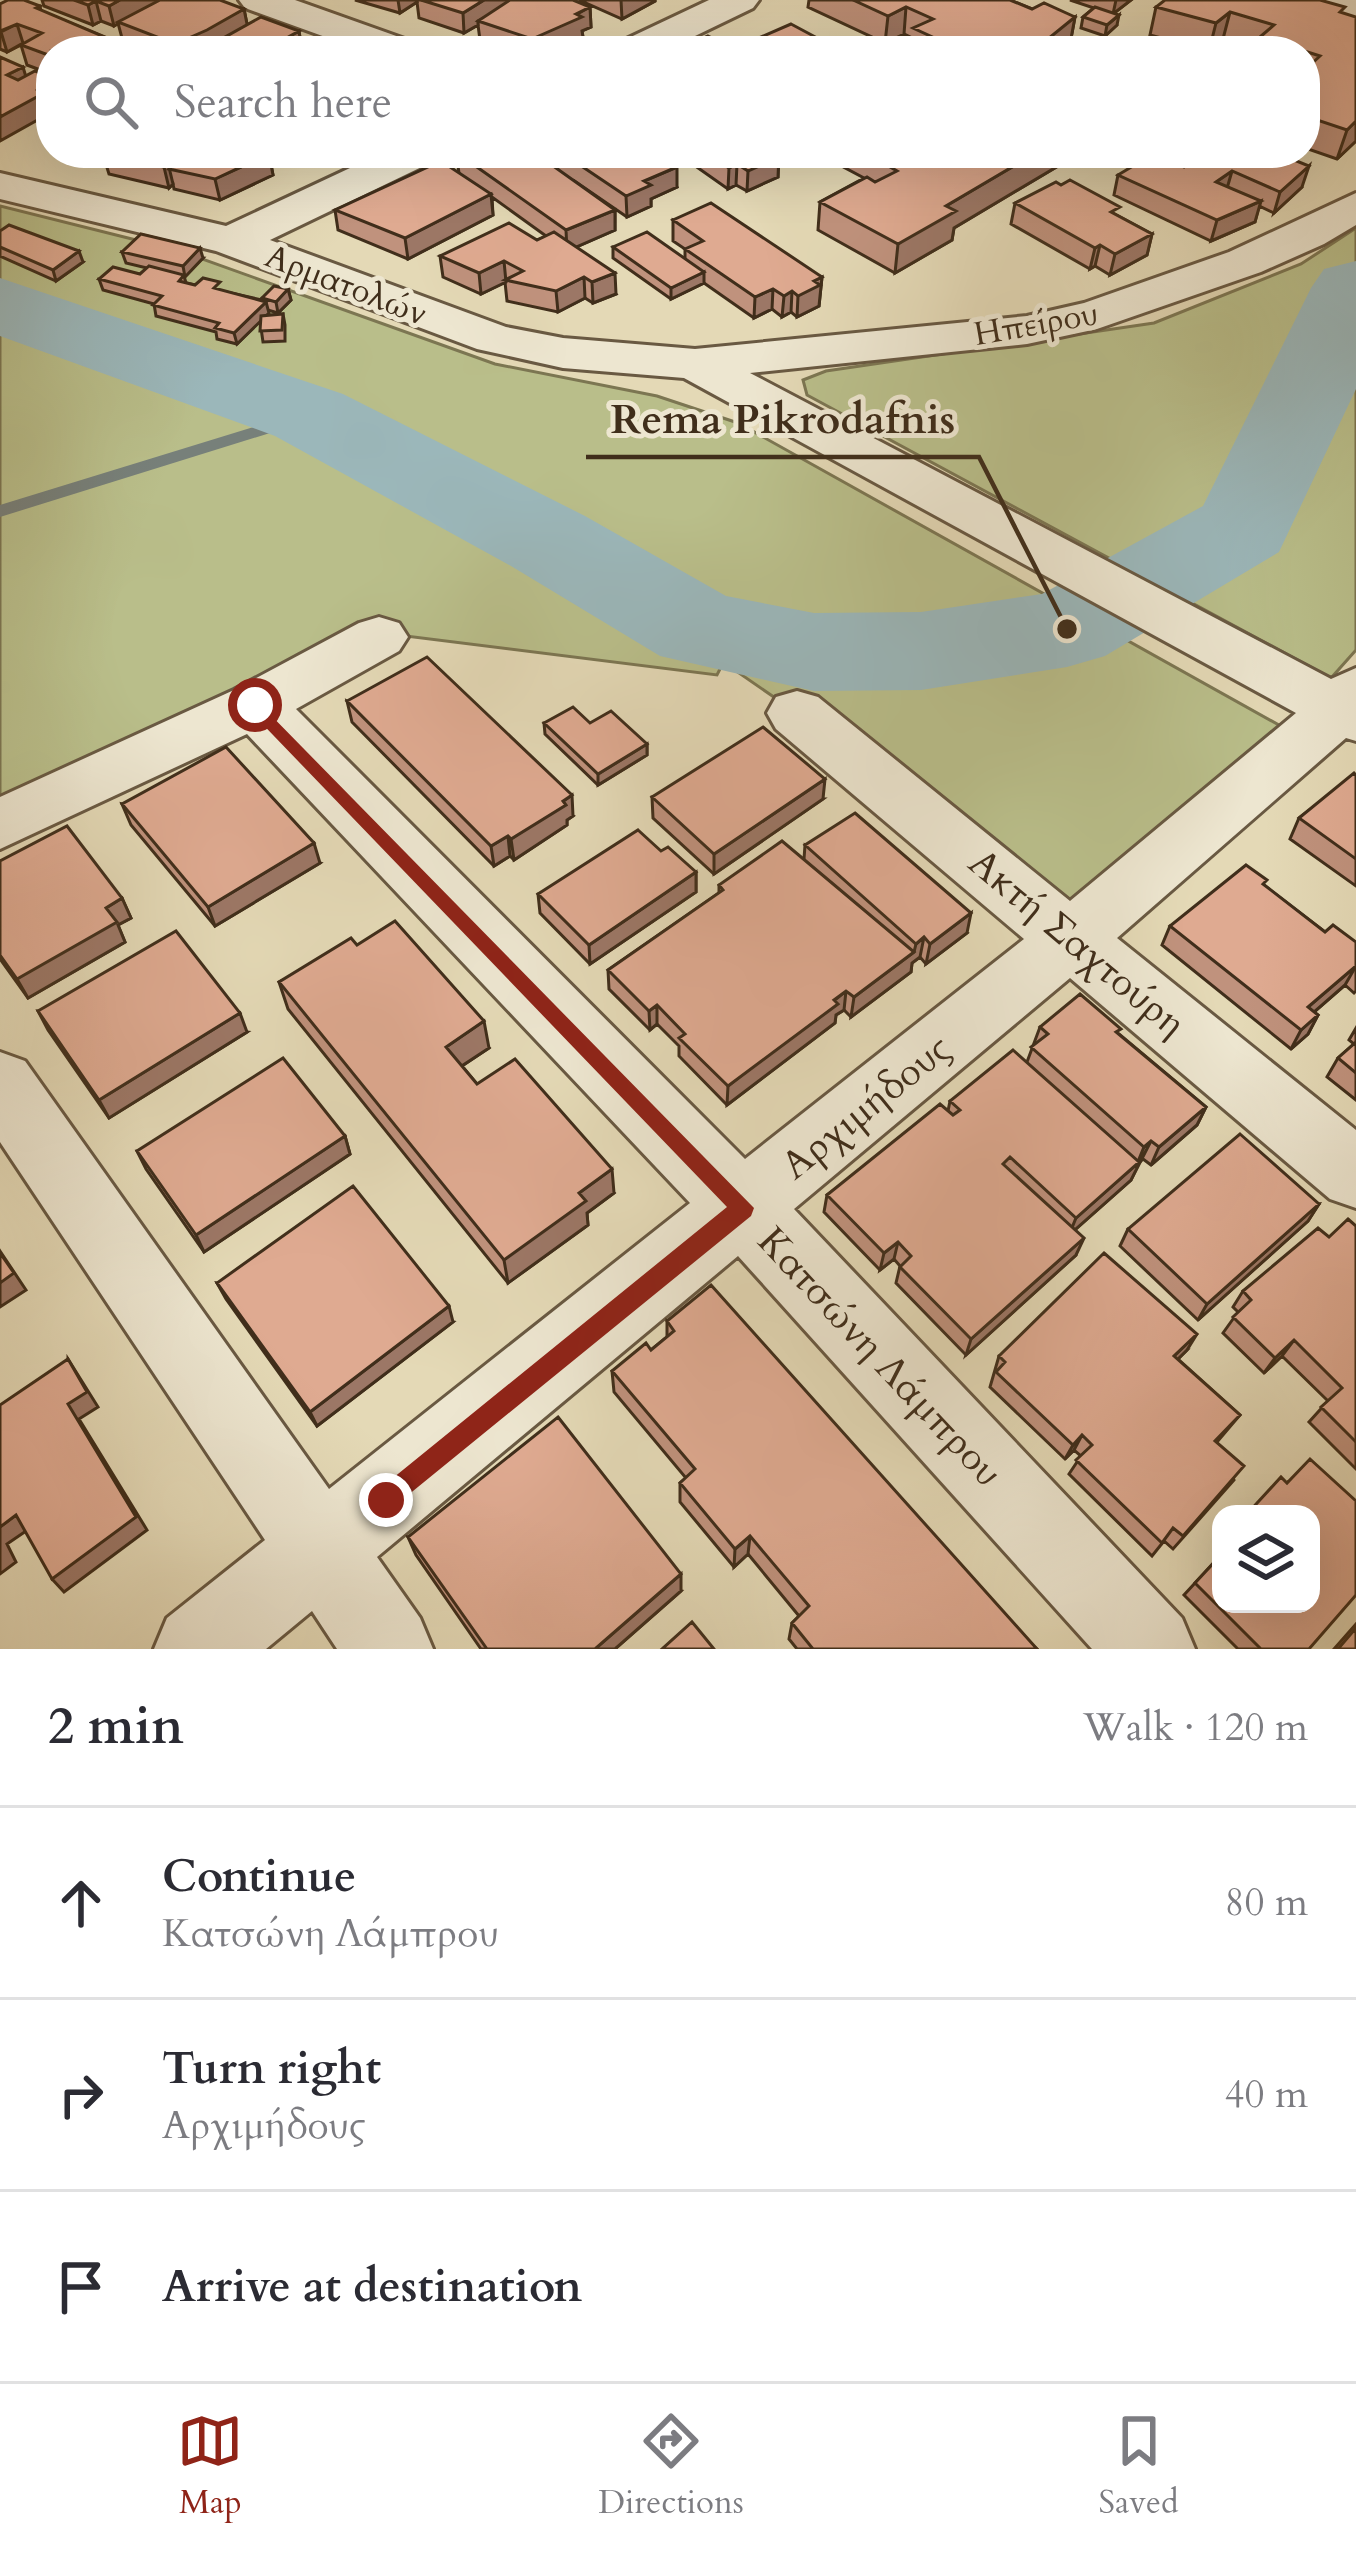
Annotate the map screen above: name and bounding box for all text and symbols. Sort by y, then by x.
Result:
search box [36,36,1320,168]
icon: search [78,69,144,135]
text: Search here [174,72,392,133]
street label: Αρματολών [259,234,433,336]
street label: Ηπείρου [970,291,1102,357]
callout: Rema Pikrodafnis [586,379,979,457]
text: Rema Pikrodafnis [611,391,955,448]
route start [228,678,282,732]
street label: Ακτή Σαχτούρη [958,837,1196,1049]
street label: Αρχιμήδους [770,1022,962,1192]
street label: Κατσώνη Λάμπρου [746,1216,1014,1498]
route end [359,1473,413,1527]
map controls [1212,1505,1320,1613]
button: layers [1212,1505,1320,1613]
text: 2 min [48,1692,184,1762]
text: Walk · 120 m [1083,1701,1308,1754]
text: Continue [162,1846,356,1907]
icon: ahead [48,1870,114,1936]
text: 80 m [1225,1876,1308,1929]
text: Κατσώνη Λάμπρου [162,1907,499,1960]
text: Turn right [162,2038,381,2099]
icon: right [48,2062,114,2128]
text: 40 m [1225,2068,1308,2121]
text: Αρχιμήδους [162,2099,366,2152]
icon: arrive [48,2254,114,2320]
text: Arrive at destination [162,2256,582,2317]
tab: Map [177,2408,243,2525]
tab: Directions [598,2408,744,2525]
tab: Saved [1099,2408,1179,2525]

